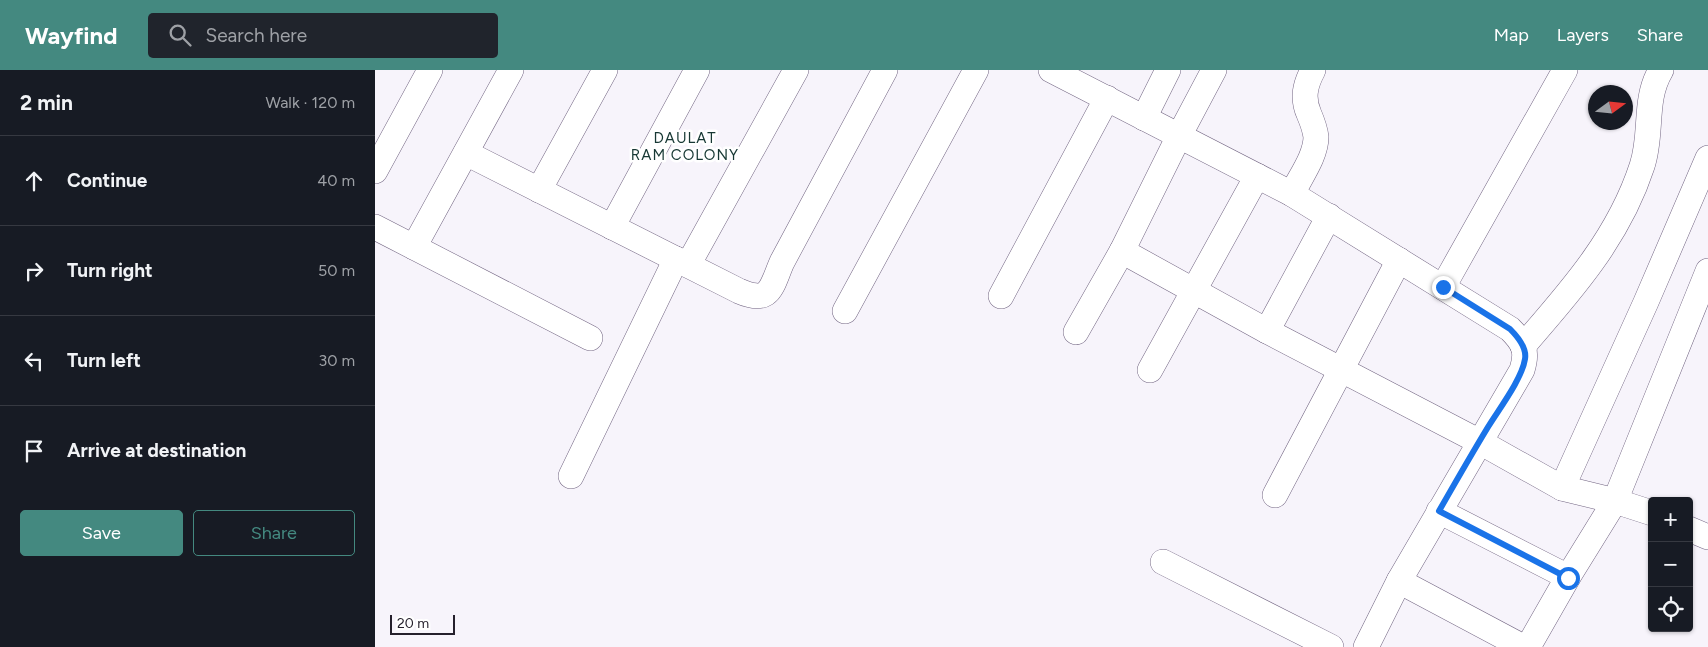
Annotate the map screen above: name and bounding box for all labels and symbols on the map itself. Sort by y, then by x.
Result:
north arrow [1588,85,1633,130]
district label: DAULAT RAM COLONY [631,129,739,164]
route end [1432,276,1455,299]
route start [1557,567,1580,590]
scale bar [390,612,455,635]

